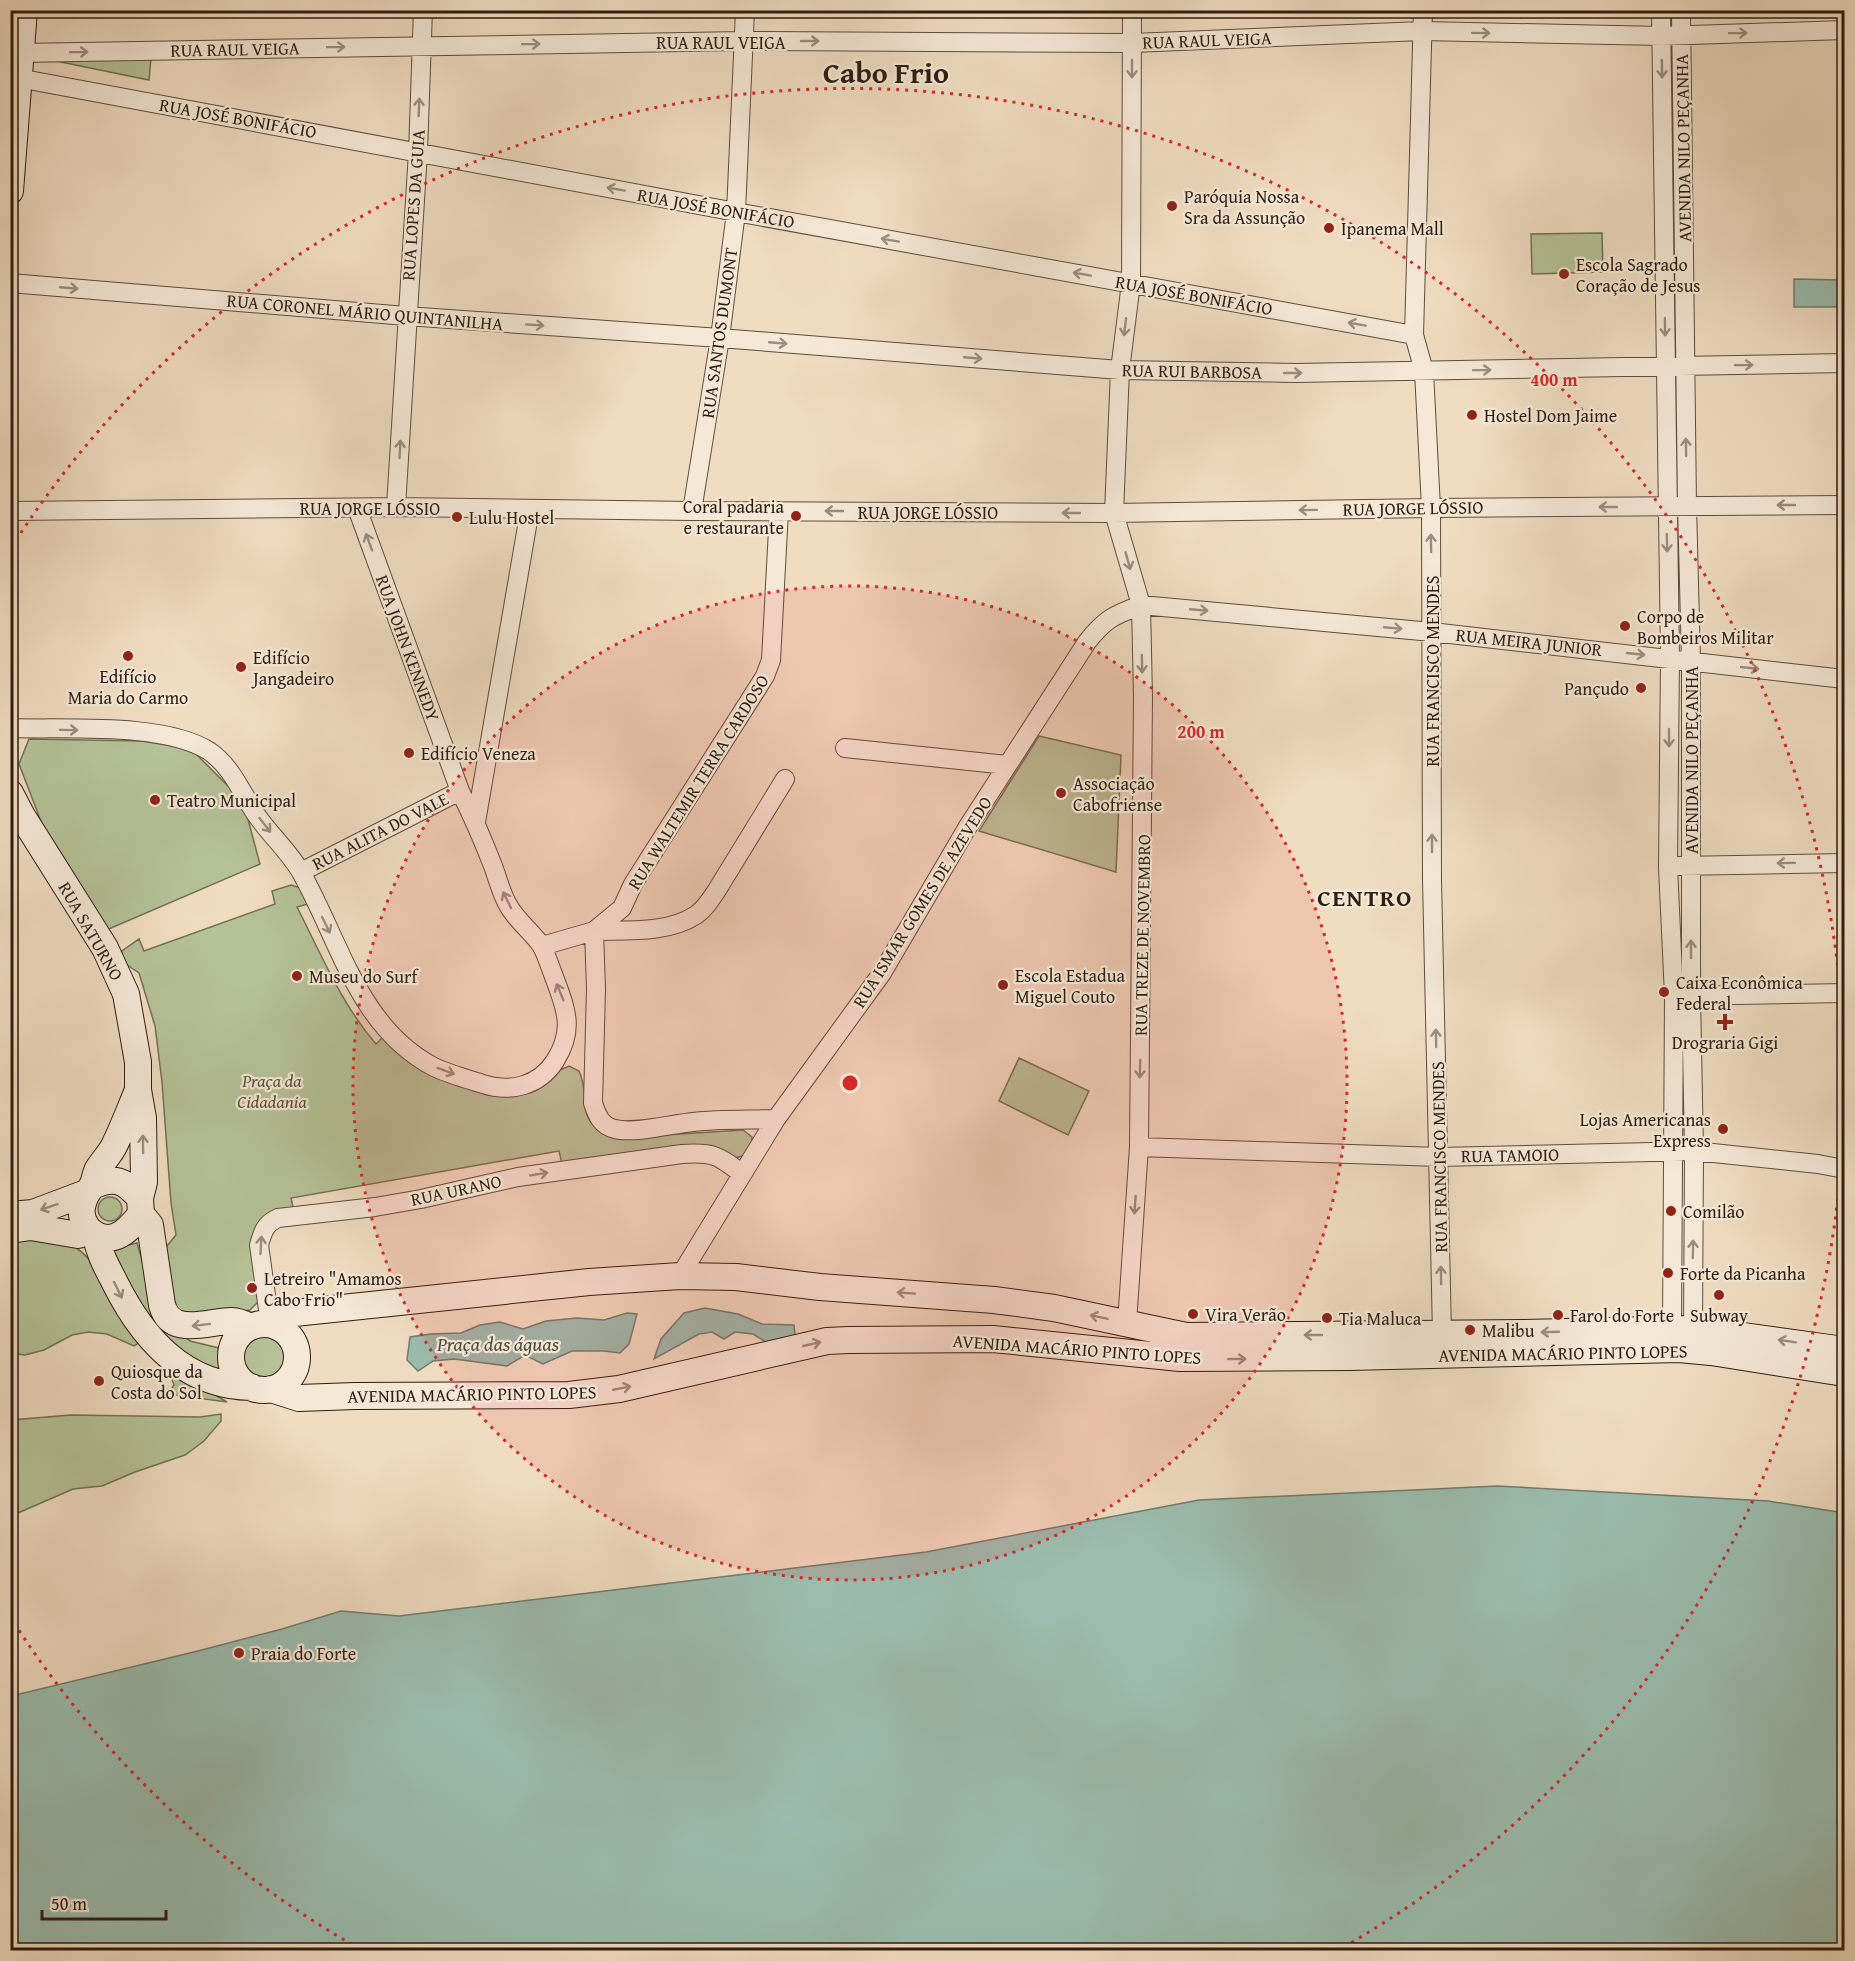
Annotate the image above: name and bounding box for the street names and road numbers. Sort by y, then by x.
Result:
street label: RUA RAUL VEIGA [1142,24,1272,56]
street label: RUA RAUL VEIGA [656,29,786,56]
street label: RUA RAUL VEIGA [170,34,300,64]
street label: AVENIDA NILO PEÇANHA [1668,54,1698,242]
street label: RUA JOSÉ BONIFÁCIO [157,91,319,145]
street label: RUA LOPES DA GUIA [394,128,432,282]
street label: RUA JOSÉ BONIFÁCIO [635,181,797,235]
street label: RUA SANTOS DUMONT [694,246,744,420]
street label: RUA JOSÉ BONIFÁCIO [1113,268,1275,322]
street label: RUA CORONEL MÁRIO QUINTANILHA [226,286,504,338]
street label: RUA RUI BARBOSA [1122,356,1262,386]
street label: RUA JORGE LÓSSIO [1342,493,1484,523]
street label: RUA JORGE LÓSSIO [300,495,440,522]
street label: RUA JORGE LÓSSIO [858,499,998,526]
street label: RUA JOHN KENNEDY [369,571,447,725]
street label: RUA FRANCISCO MENDES [1419,575,1446,767]
street label: RUA MEIRA JUNIOR [1454,621,1604,663]
street label: AVENIDA NILO PEÇANHA [1678,666,1705,854]
street label: RUA WALTEMIR TERRA CARDOSO [620,669,776,895]
street label: RUA ALITA DO VALE [307,785,453,877]
street label: RUA ISMAR GOMES DE AZEVEDO [846,791,998,1013]
street label: RUA TREZE DE NOVEMBRO [1127,834,1157,1036]
street label: RUA SATURNO [52,877,130,985]
street label: RUA FRANCISCO MENDES [1424,1061,1454,1253]
street label: RUA TAMOIO [1461,1141,1559,1169]
street label: RUA URANO [408,1167,504,1213]
street label: AVENIDA MACÁRIO PINTO LOPES [952,1327,1202,1371]
street label: AVENIDA MACÁRIO PINTO LOPES [1438,1337,1688,1369]
street label: AVENIDA MACÁRIO PINTO LOPES [347,1378,597,1410]

